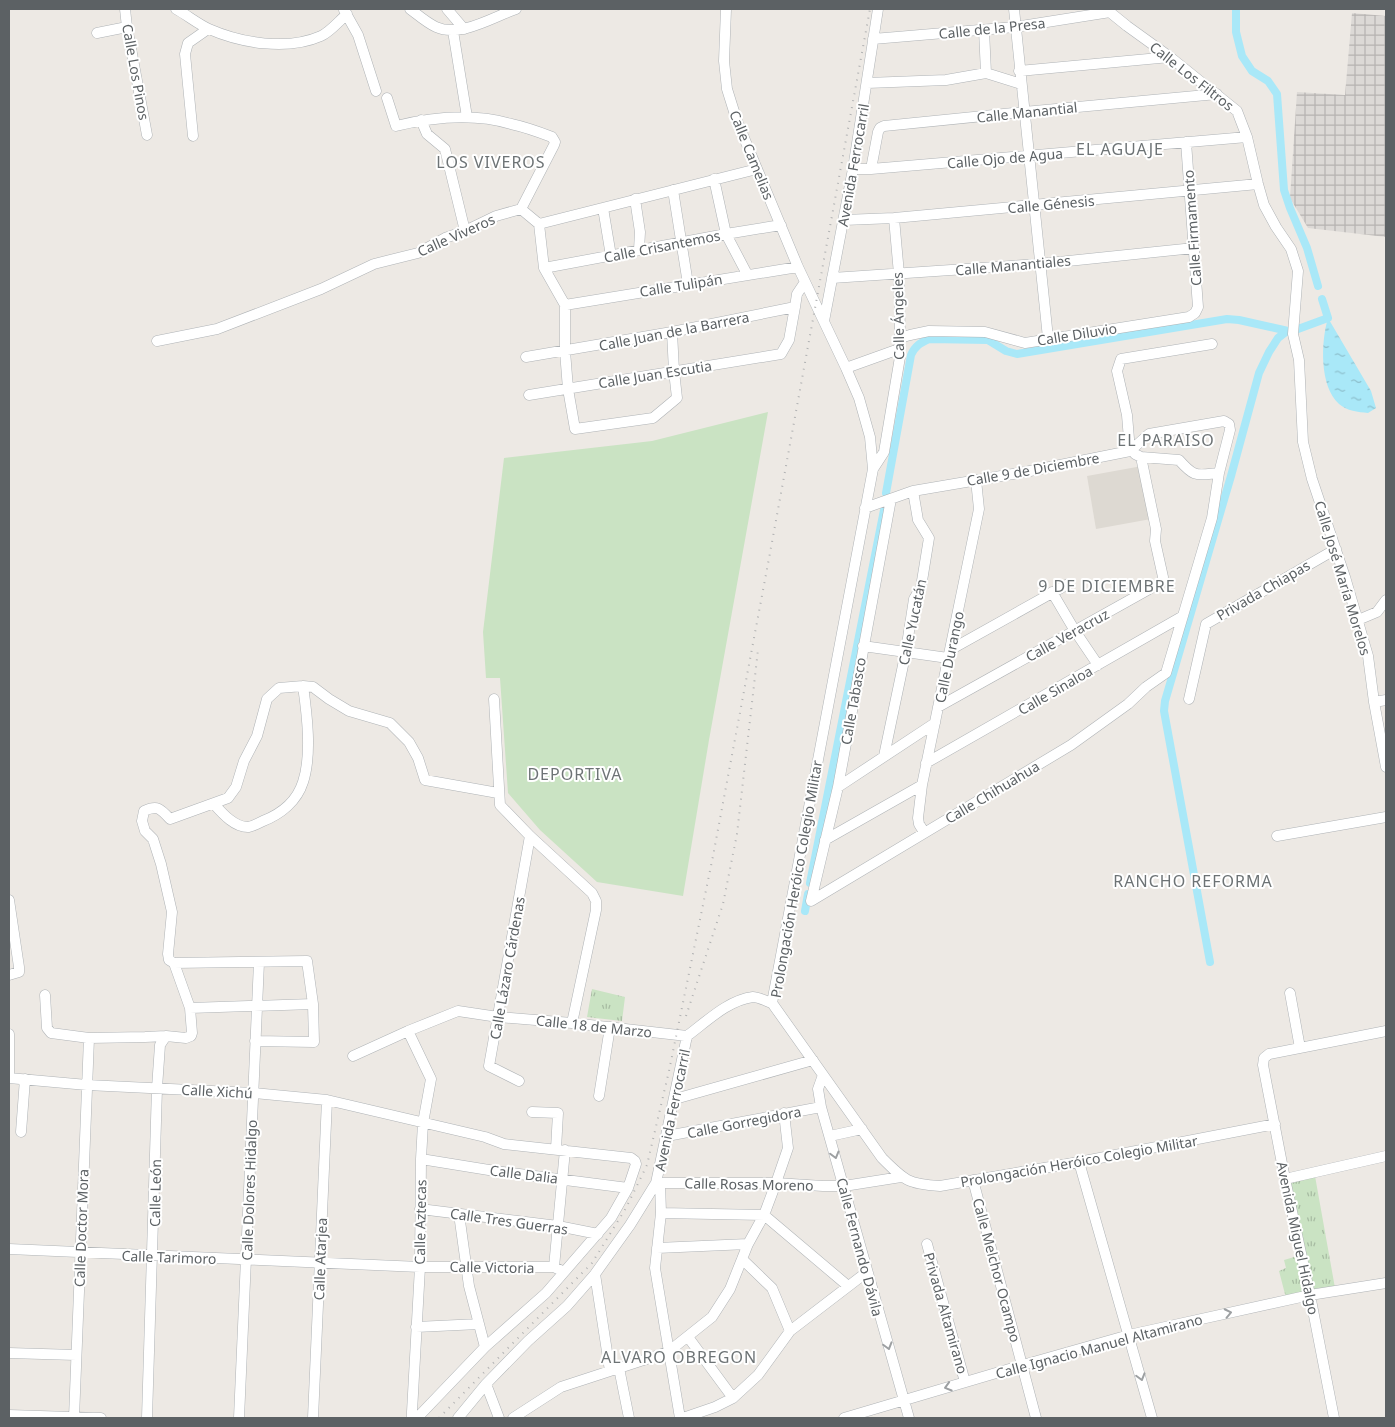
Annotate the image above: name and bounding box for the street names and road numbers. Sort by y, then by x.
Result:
street label: Calle de la Presa [938,13,1046,43]
street label: Calle Los Pinos [118,22,154,122]
street label: Calle Los Filtros [1146,37,1238,115]
street label: Calle Manantial [976,97,1078,127]
street label: Avenida Ferrocarril [833,102,873,228]
street label: Calle Camelias [725,107,779,203]
street label: Calle Ojo de Agua [946,143,1064,173]
street label: Calle Firmamento [1178,169,1206,287]
street label: Calle Génesis [1007,191,1096,217]
street label: Calle Viveros [414,209,498,261]
street label: Calle Crisantemos [602,225,722,267]
street label: Calle Manantiales [954,250,1072,280]
street label: Calle Tulipán [638,269,724,301]
street label: Calle Ángeles [888,272,908,360]
street label: Calle Juan de la Barrera [597,307,751,355]
street label: Calle Diluvio [1036,318,1118,350]
street label: Calle Juan Escutia [597,356,713,392]
street label: Calle 9 de Diciembre [965,448,1101,490]
street label: Calle José María Morelos [1310,498,1376,658]
street label: Privada Chiapas [1213,555,1313,624]
street label: Calle Yucatán [894,577,930,667]
street label: Calle Veracruz [1022,604,1112,666]
street label: Calle Durango [930,609,968,705]
street label: Calle Tabasco [836,656,870,746]
street label: Calle Sinaloa [1014,661,1096,719]
street label: Calle Chihuahua [941,756,1043,828]
street label: Prolongación Heróico Colegio Militar [766,759,826,999]
street label: Calle Lázaro Cárdenas [485,895,529,1041]
street label: Calle 18 de Marzo [535,1010,653,1042]
street label: Avenida Ferrocarril [650,1047,694,1173]
street label: Calle Xichú [181,1080,253,1102]
street label: Calle Gorregidora [685,1102,803,1142]
street label: Calle Dolores Hidalgo [237,1119,261,1261]
street label: Prolongación Heróico Colegio Militar [959,1131,1199,1191]
street label: Calle León [145,1159,165,1227]
street label: Calle Dalia [489,1160,559,1188]
street label: Avenida Miguel Hidalgo [1272,1160,1324,1316]
street label: Calle Doctor Mora [69,1169,93,1287]
street label: Calle Rosas Moreno [684,1173,814,1195]
street label: Calle Fernando Dávila [832,1176,888,1318]
street label: Calle Aztecas [410,1179,430,1265]
street label: Calle Melchor Ocampo [969,1196,1025,1344]
street label: Calle Tres Guerras [449,1203,569,1239]
street label: Calle Atarjea [309,1217,331,1301]
street label: Calle Tarimoro [121,1246,217,1268]
street label: Privada Altamirano [920,1250,972,1376]
street label: Calle Victoria [449,1257,535,1277]
street label: Calle Ignacio Manuel Altamirano [993,1309,1205,1383]

